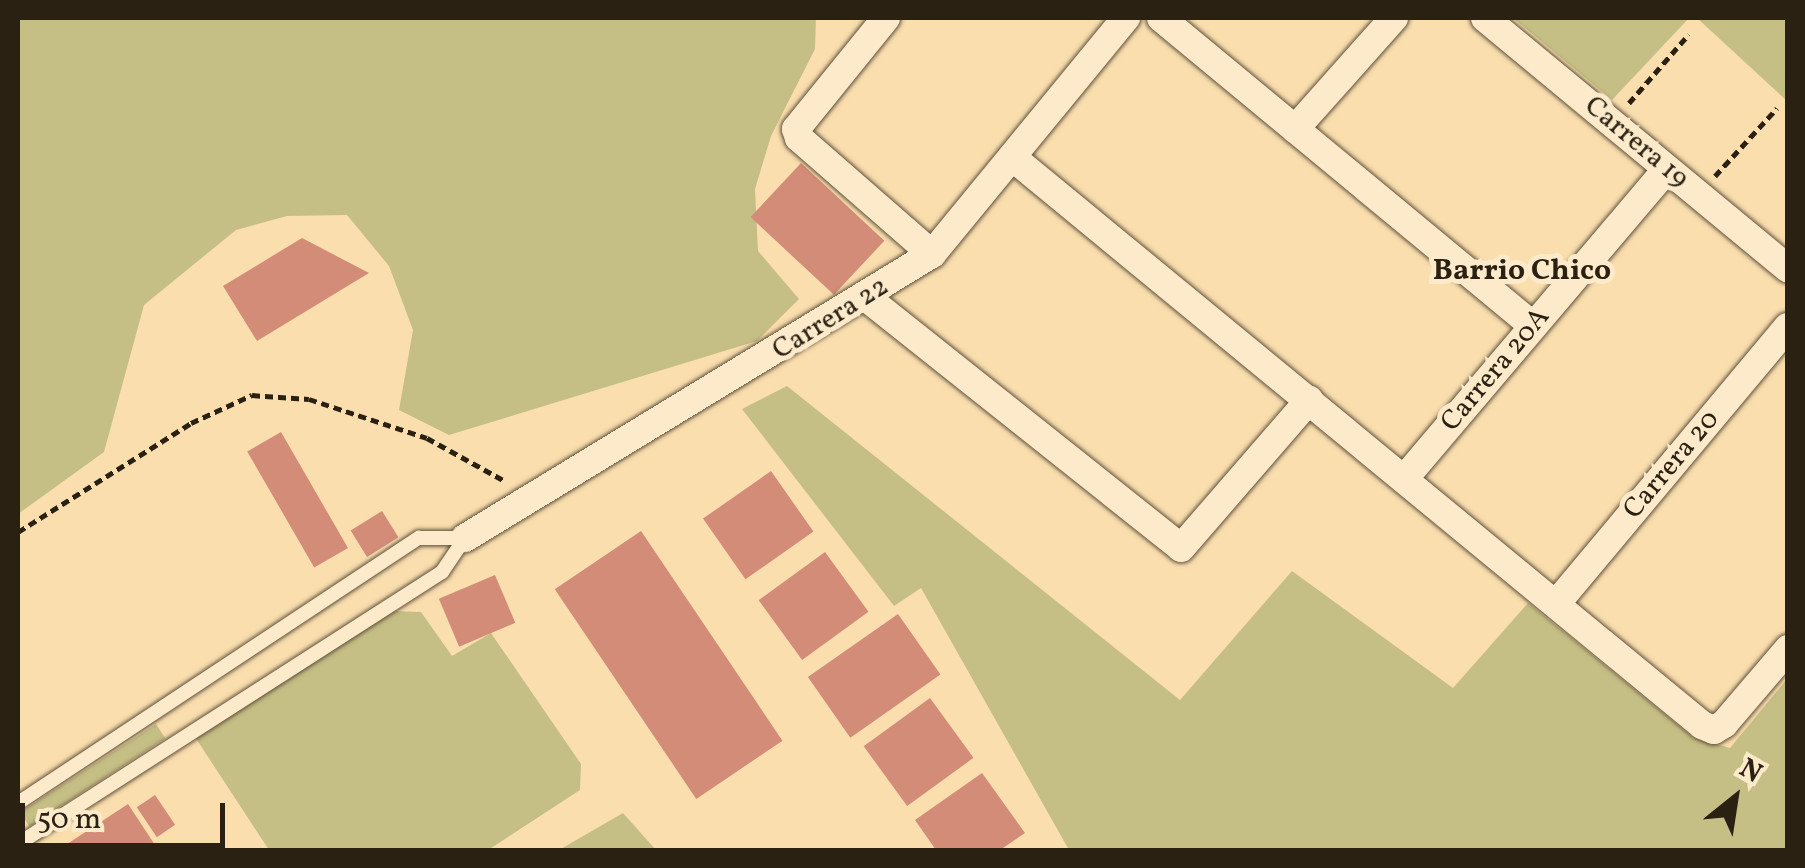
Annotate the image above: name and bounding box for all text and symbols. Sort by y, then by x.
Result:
street label: Carrera 19 [1577,90,1695,196]
district label: Barrio Chico [1433,253,1611,289]
street label: Carrera 22 [767,270,895,368]
street label: Carrera 20A [1434,301,1558,439]
street label: Carrera 20 [1617,404,1727,526]
north arrow [1685,748,1785,848]
text: N [1732,750,1769,794]
scale bar [25,783,230,845]
text: 50 m [37,799,101,841]

